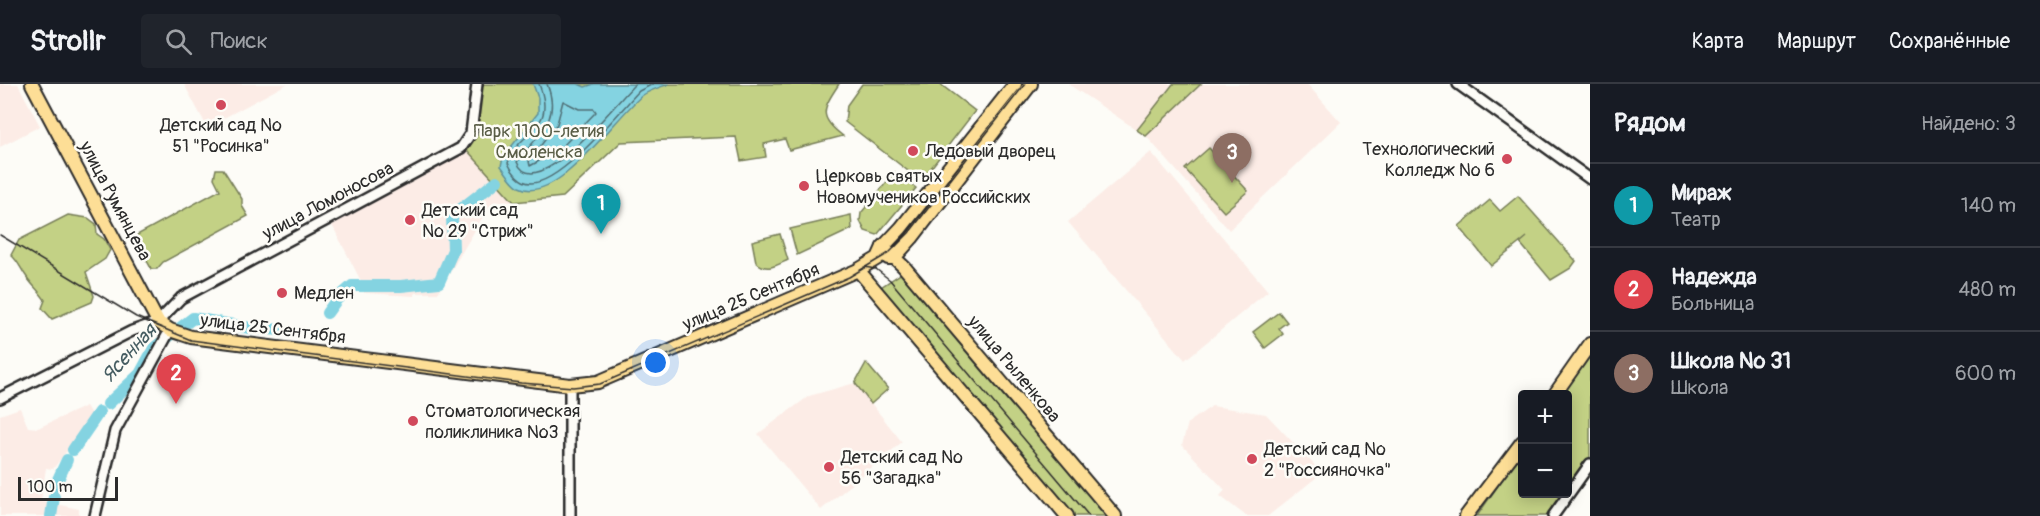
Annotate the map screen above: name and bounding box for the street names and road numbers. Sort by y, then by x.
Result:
street label: улица Румянцева [73,136,156,265]
street label: улица Ломоносова [258,157,398,246]
street label: улица 25 Сентября [678,258,823,337]
street label: улица 25 Сентября [198,309,347,349]
street label: улица Рыленкова [962,310,1065,427]

